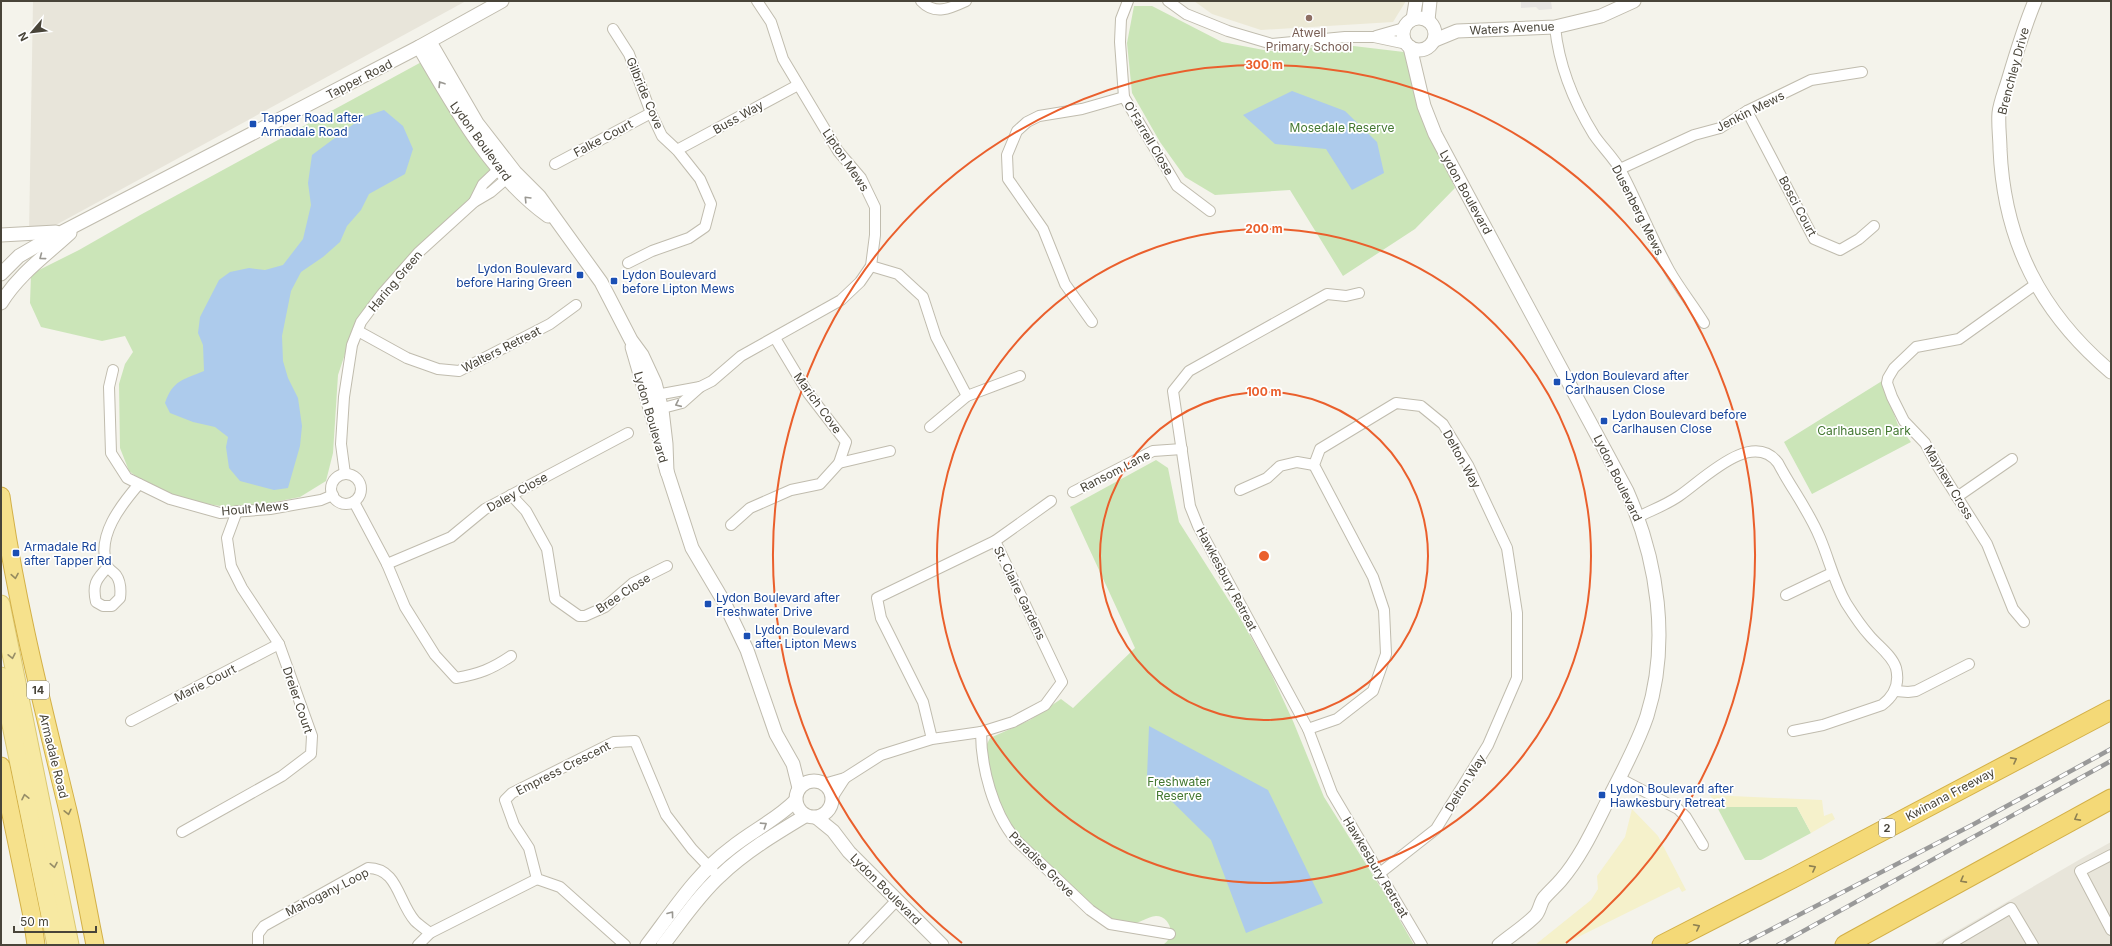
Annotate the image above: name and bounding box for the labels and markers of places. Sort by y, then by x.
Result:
marker: Atwell Primary School [1304,13,1314,23]
place label: Atwell Primary School [1266,25,1352,54]
place label: Tapper Road after Armadale Road [261,110,363,139]
marker: Tapper Road after Armadale Road [248,119,258,129]
place label: Lydon Boulevard before Haring Green [456,261,572,290]
place label: Lydon Boulevard before Lipton Mews [622,267,735,296]
marker: Lydon Boulevard before Haring Green [575,270,585,280]
marker: Lydon Boulevard before Lipton Mews [609,276,619,286]
place label: Lydon Boulevard after Carlhausen Close [1565,368,1689,397]
marker: Lydon Boulevard after Carlhausen Close [1552,377,1562,387]
place label: Lydon Boulevard before Carlhausen Close [1612,407,1747,436]
marker: Lydon Boulevard before Carlhausen Close [1599,416,1609,426]
place label: Armadale Rd after Tapper Rd [24,539,112,568]
marker: Armadale Rd after Tapper Rd [11,548,21,558]
centre of rings [1257,549,1271,563]
place label: Lydon Boulevard after Freshwater Drive [716,590,840,619]
marker: Lydon Boulevard after Freshwater Drive [703,599,713,609]
place label: Lydon Boulevard after Lipton Mews [755,622,857,651]
marker: Lydon Boulevard after Lipton Mews [742,631,752,641]
place label: Lydon Boulevard after Hawkesbury Retreat [1610,781,1734,810]
marker: Lydon Boulevard after Hawkesbury Retreat [1597,790,1607,800]

